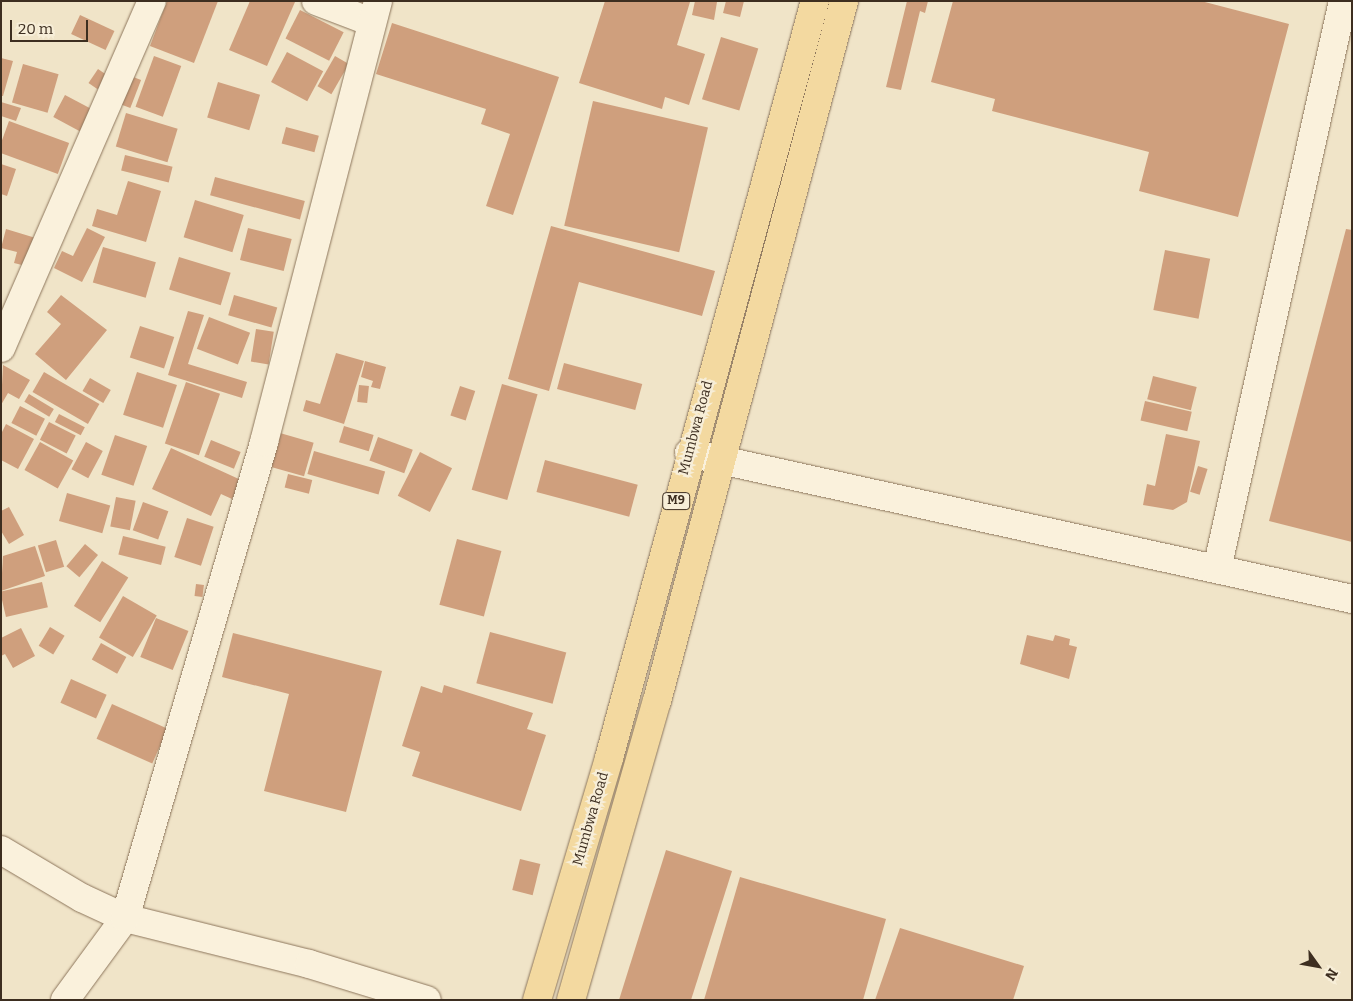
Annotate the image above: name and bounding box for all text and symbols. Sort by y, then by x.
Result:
scale bar [12,10,90,42]
text: 20 m [18,20,53,38]
street label: Mumbwa Road [675,379,717,477]
road number: M9 [661,492,691,511]
street label: Mumbwa Road [570,770,612,868]
north arrow [1293,941,1343,991]
text: N [1321,965,1341,983]

